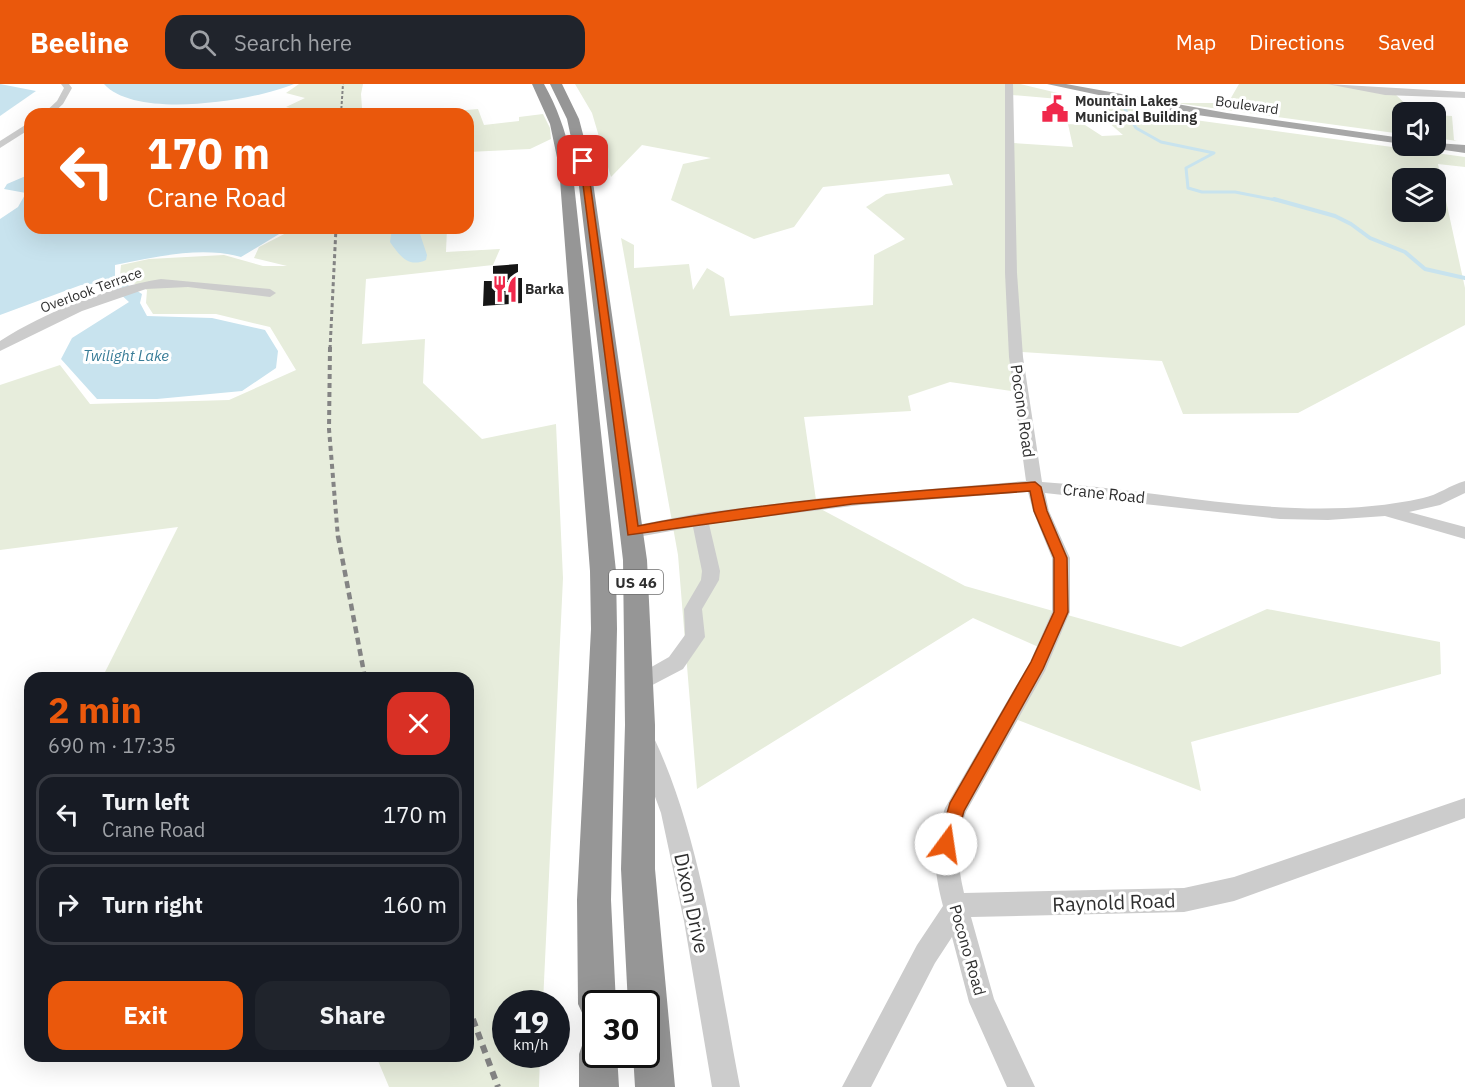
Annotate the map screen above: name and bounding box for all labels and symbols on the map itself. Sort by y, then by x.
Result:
place label: Mountain Lakes Municipal Building [1075,92,1197,126]
street label: Boulevard [1214,92,1280,118]
public building icon: Mountain Lakes Municipal Building [1040,94,1070,124]
pin [557,135,608,186]
street label: Overlook Terrace [38,263,145,317]
restaurant icon: Barka [490,274,520,304]
place label: Barka [525,280,564,298]
water label: Twilight Lake [83,346,169,365]
street label: Pocono Road [1007,363,1039,459]
street label: Crane Road [1062,479,1146,507]
road number: US 46 [609,570,663,594]
position arrow [914,812,978,876]
street label: Dixon Drive [668,850,716,956]
street label: Raynold Road [1052,886,1176,918]
street label: Pocono Road [945,902,991,998]
speed limit sign: 30 [582,990,660,1068]

